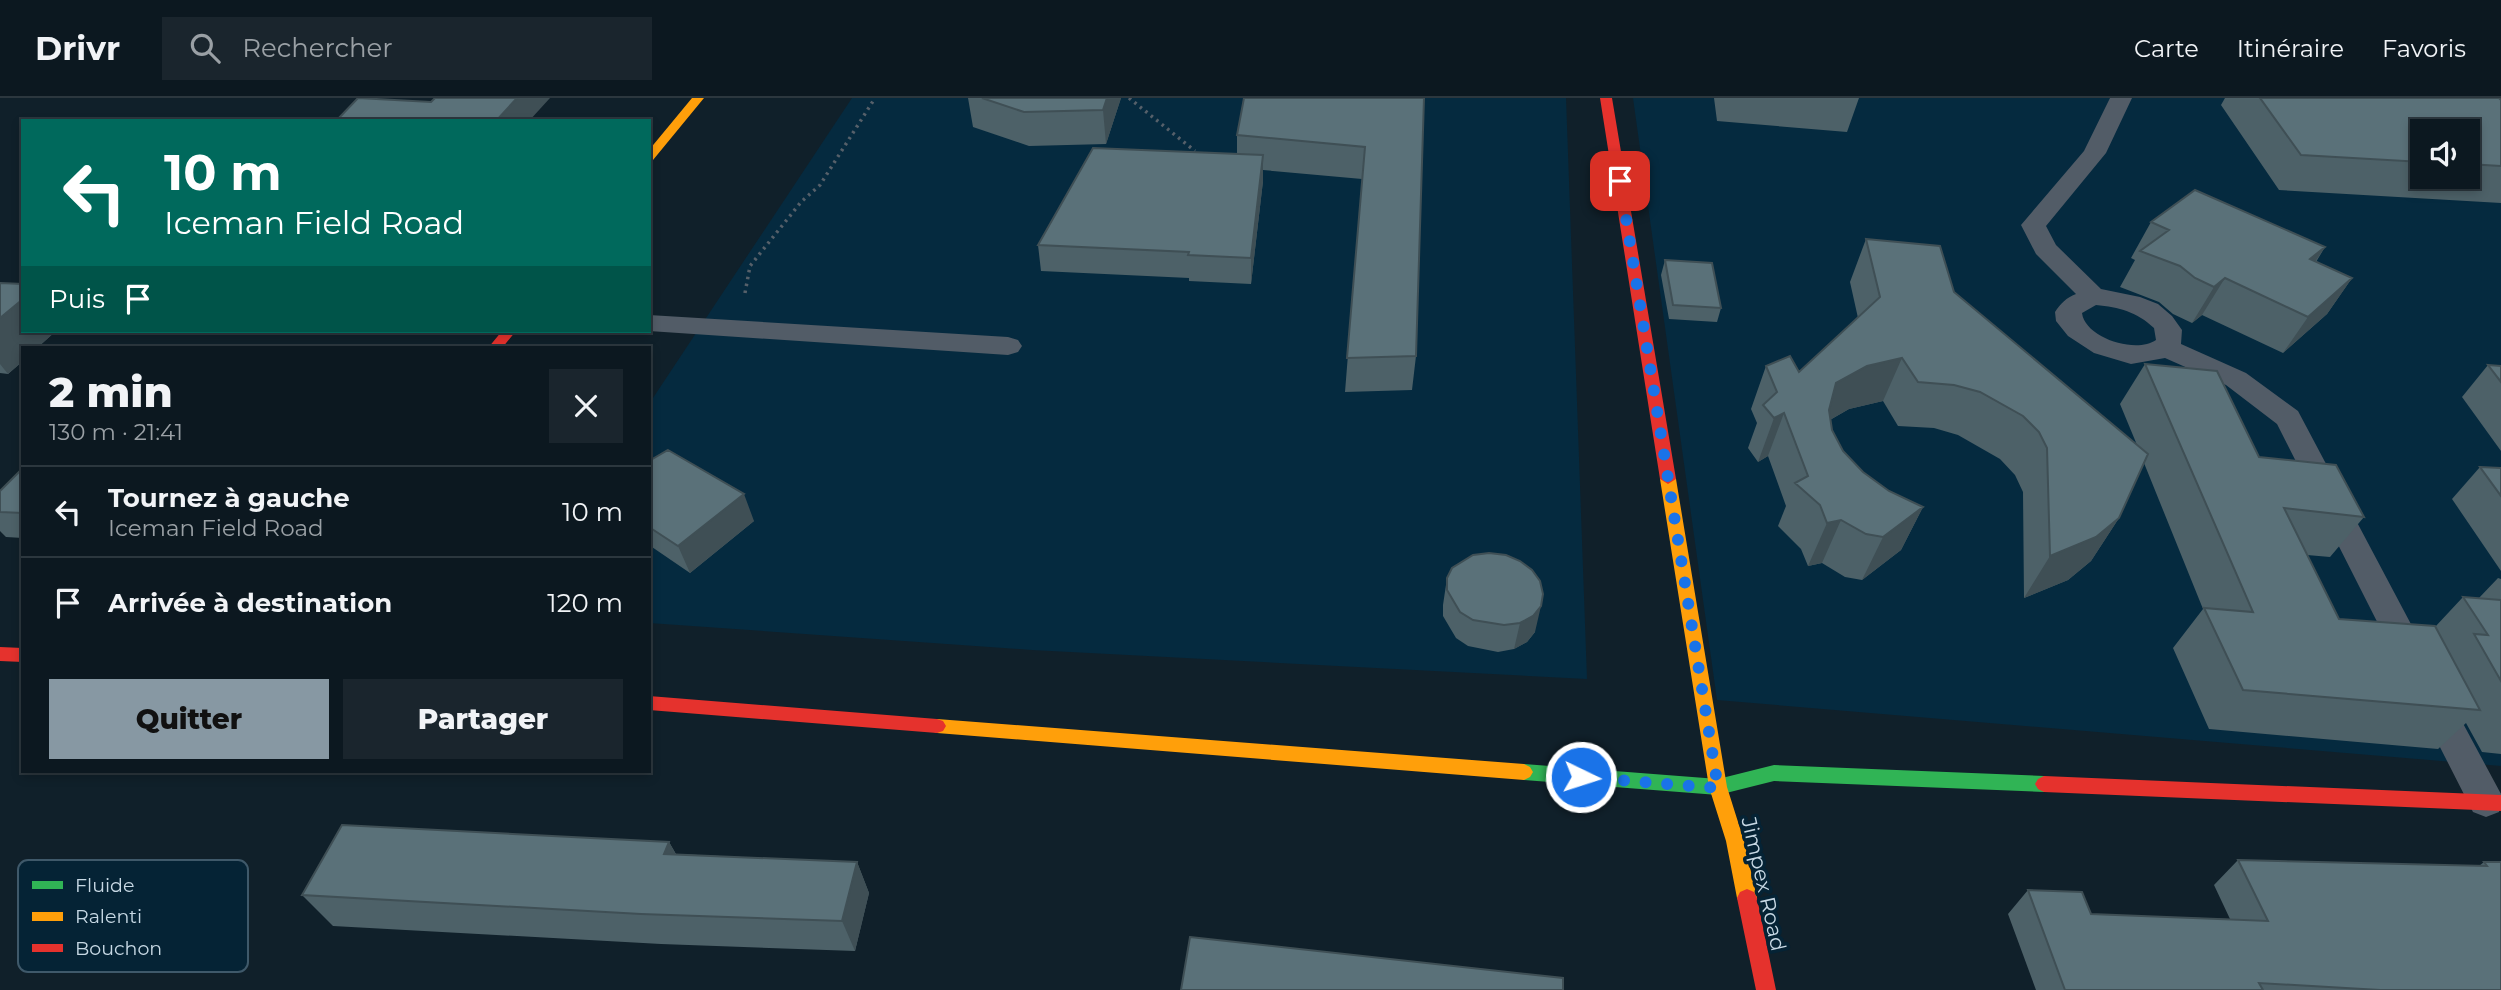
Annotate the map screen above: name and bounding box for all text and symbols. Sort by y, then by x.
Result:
search box [162,17,652,80]
text: Drivr [35,28,120,68]
icon: search [186,29,224,67]
text: Rechercher [242,32,393,64]
text: Carte [2134,34,2199,63]
text: Itinéraire [2237,34,2344,63]
text: Favoris [2382,34,2466,63]
map controls [2410,119,2480,189]
button: sound [2410,119,2480,189]
text: 10 m [164,143,282,202]
icon: left [49,147,140,238]
pin [1590,151,1650,211]
icon: arrive [1601,162,1639,200]
text: Iceman Field Road [164,203,464,242]
icon: arrive [119,280,157,318]
text: Puis [49,283,105,315]
text: 2 min [49,366,173,418]
button: close [549,369,623,443]
text: 130 m · 21:41 [49,418,183,446]
text: Tournez à gauche [108,482,350,514]
icon: left [49,493,87,531]
text: 10 m [562,496,623,528]
text: Iceman Field Road [108,514,324,542]
icon: arrive [49,584,87,622]
text: Arrivée à destination [108,587,392,619]
text: 120 m [547,587,623,619]
button: Quitter [49,679,329,759]
button: Partager [343,679,623,759]
position arrow [1544,740,1618,814]
street label: Jimpex Road [1736,814,1792,953]
legend [18,860,248,972]
text: Fluide [75,874,134,897]
text: Ralenti [75,905,142,928]
text: Bouchon [75,937,162,960]

